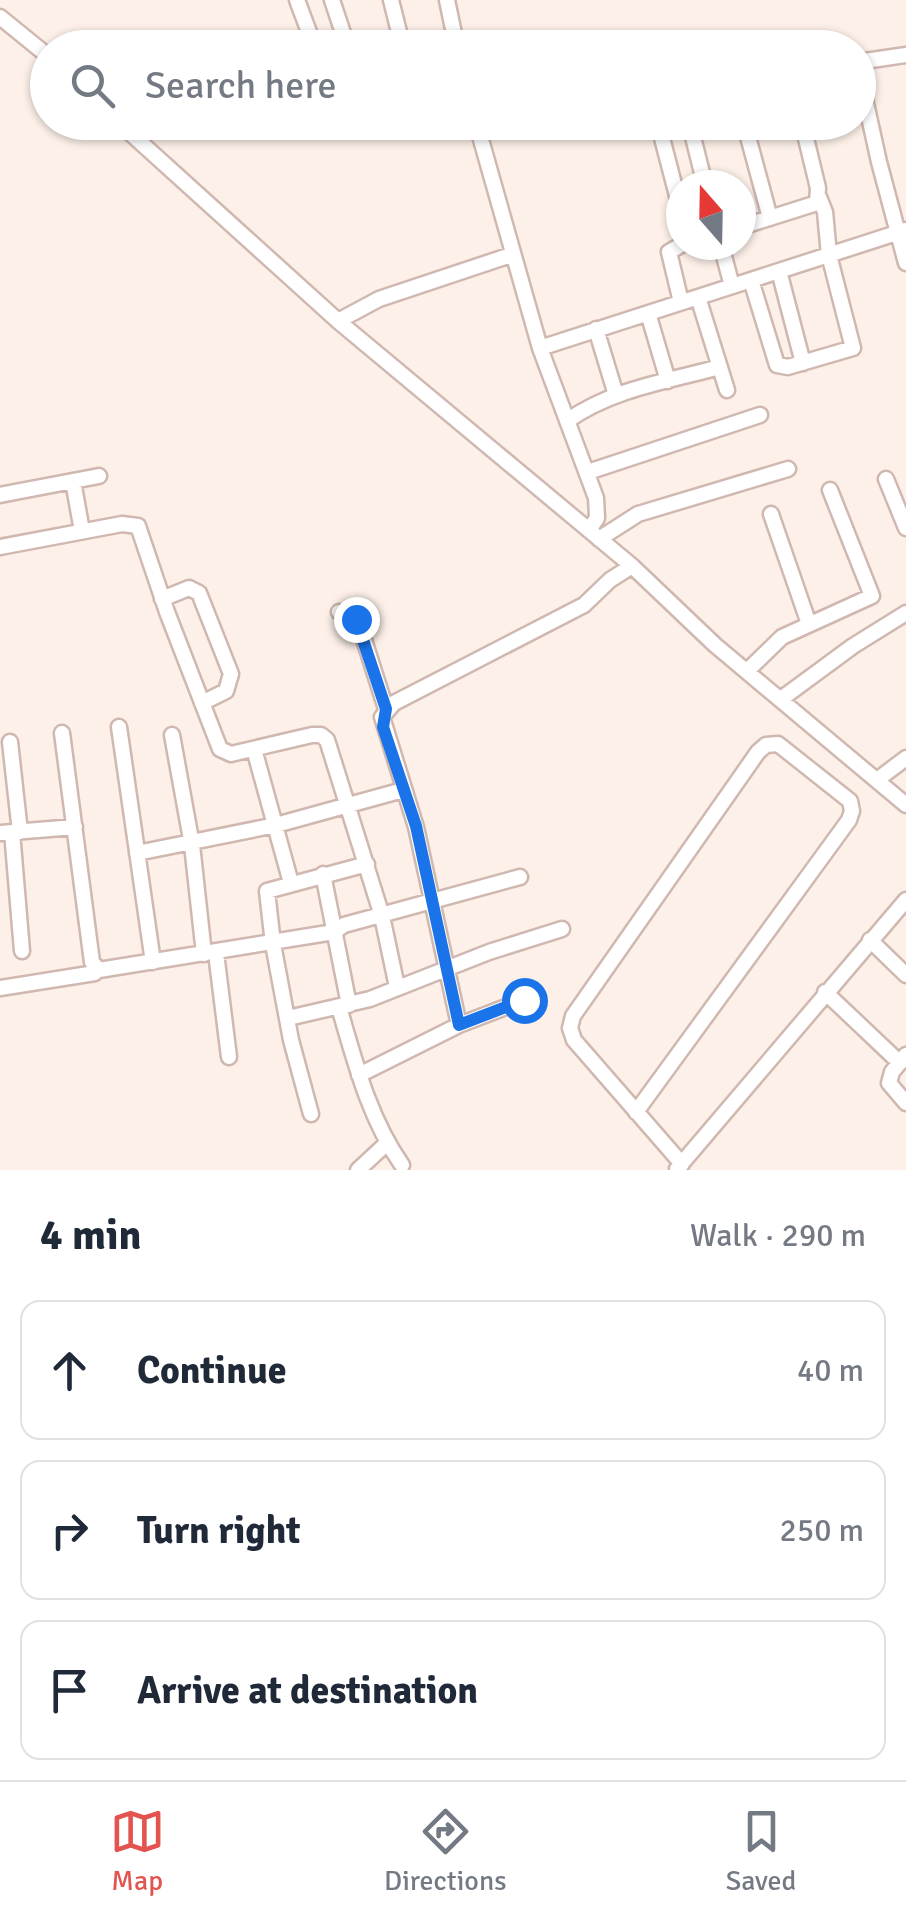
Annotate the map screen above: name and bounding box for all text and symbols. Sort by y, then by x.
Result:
search box [30,30,876,140]
icon: search [65,58,120,113]
text: Search here [145,62,337,109]
north arrow [666,170,756,260]
route end [334,597,380,643]
route start [502,978,548,1024]
text: 4 min [40,1210,141,1261]
text: Walk · 290 m [690,1216,866,1255]
icon: ahead [42,1343,97,1398]
text: Continue [137,1347,287,1394]
text: 40 m [797,1351,864,1390]
icon: right [42,1503,97,1558]
text: Turn right [137,1507,301,1554]
text: 250 m [780,1511,864,1550]
icon: arrive [42,1663,97,1718]
text: Arrive at destination [137,1667,478,1714]
tab: Map [110,1804,165,1898]
tab: Directions [384,1804,506,1898]
tab: Saved [726,1804,796,1898]

